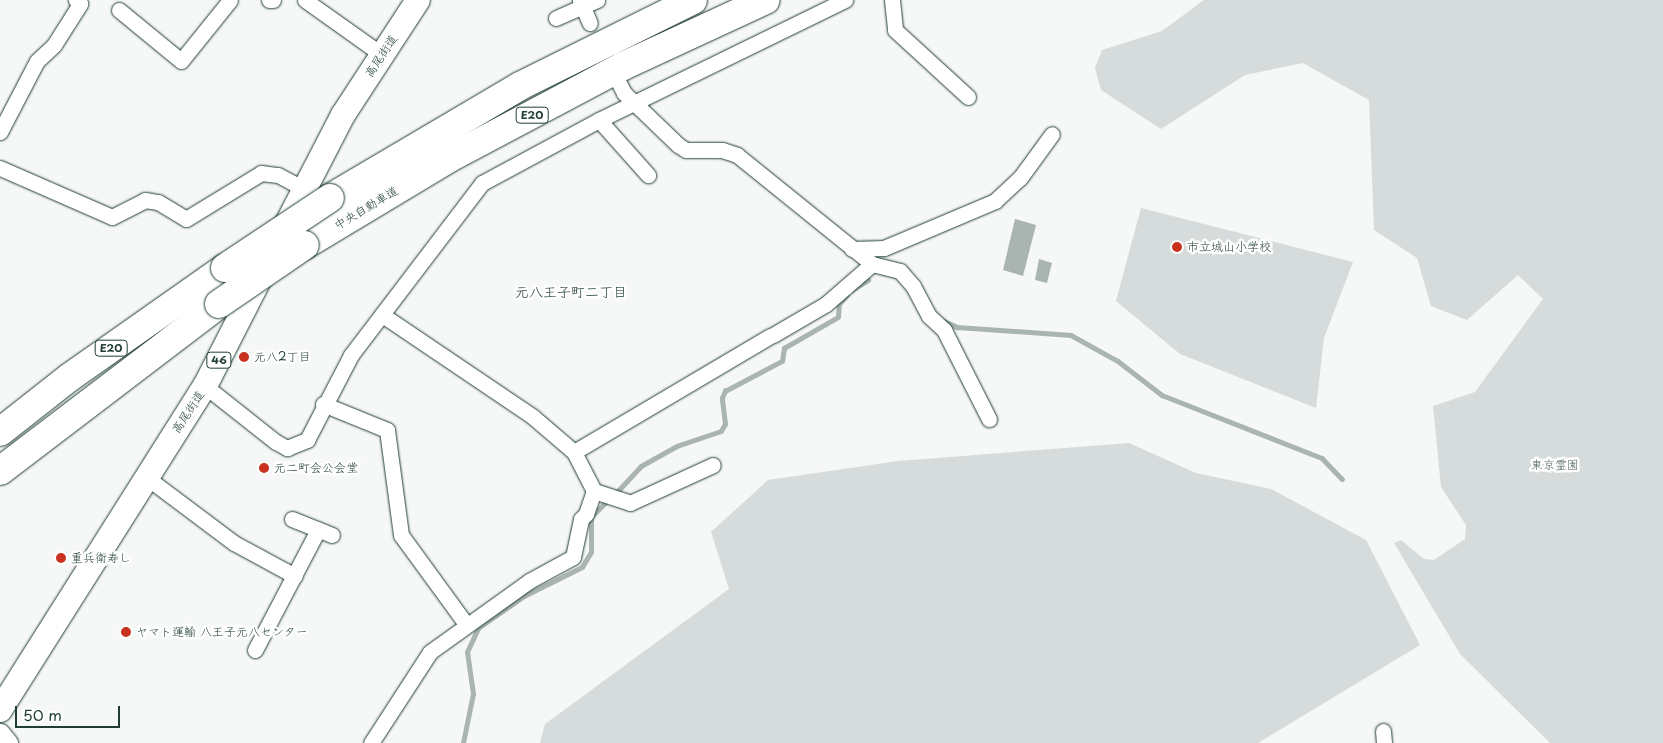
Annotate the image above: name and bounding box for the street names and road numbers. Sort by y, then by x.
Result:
street label: 高尾街道 [362,32,400,80]
road number: E20 [514,106,550,124]
street label: 中央自動車道 [331,183,401,233]
road number: E20 [94,339,128,356]
road number: 46 [205,352,233,368]
street label: 高尾街道 [169,388,207,436]

